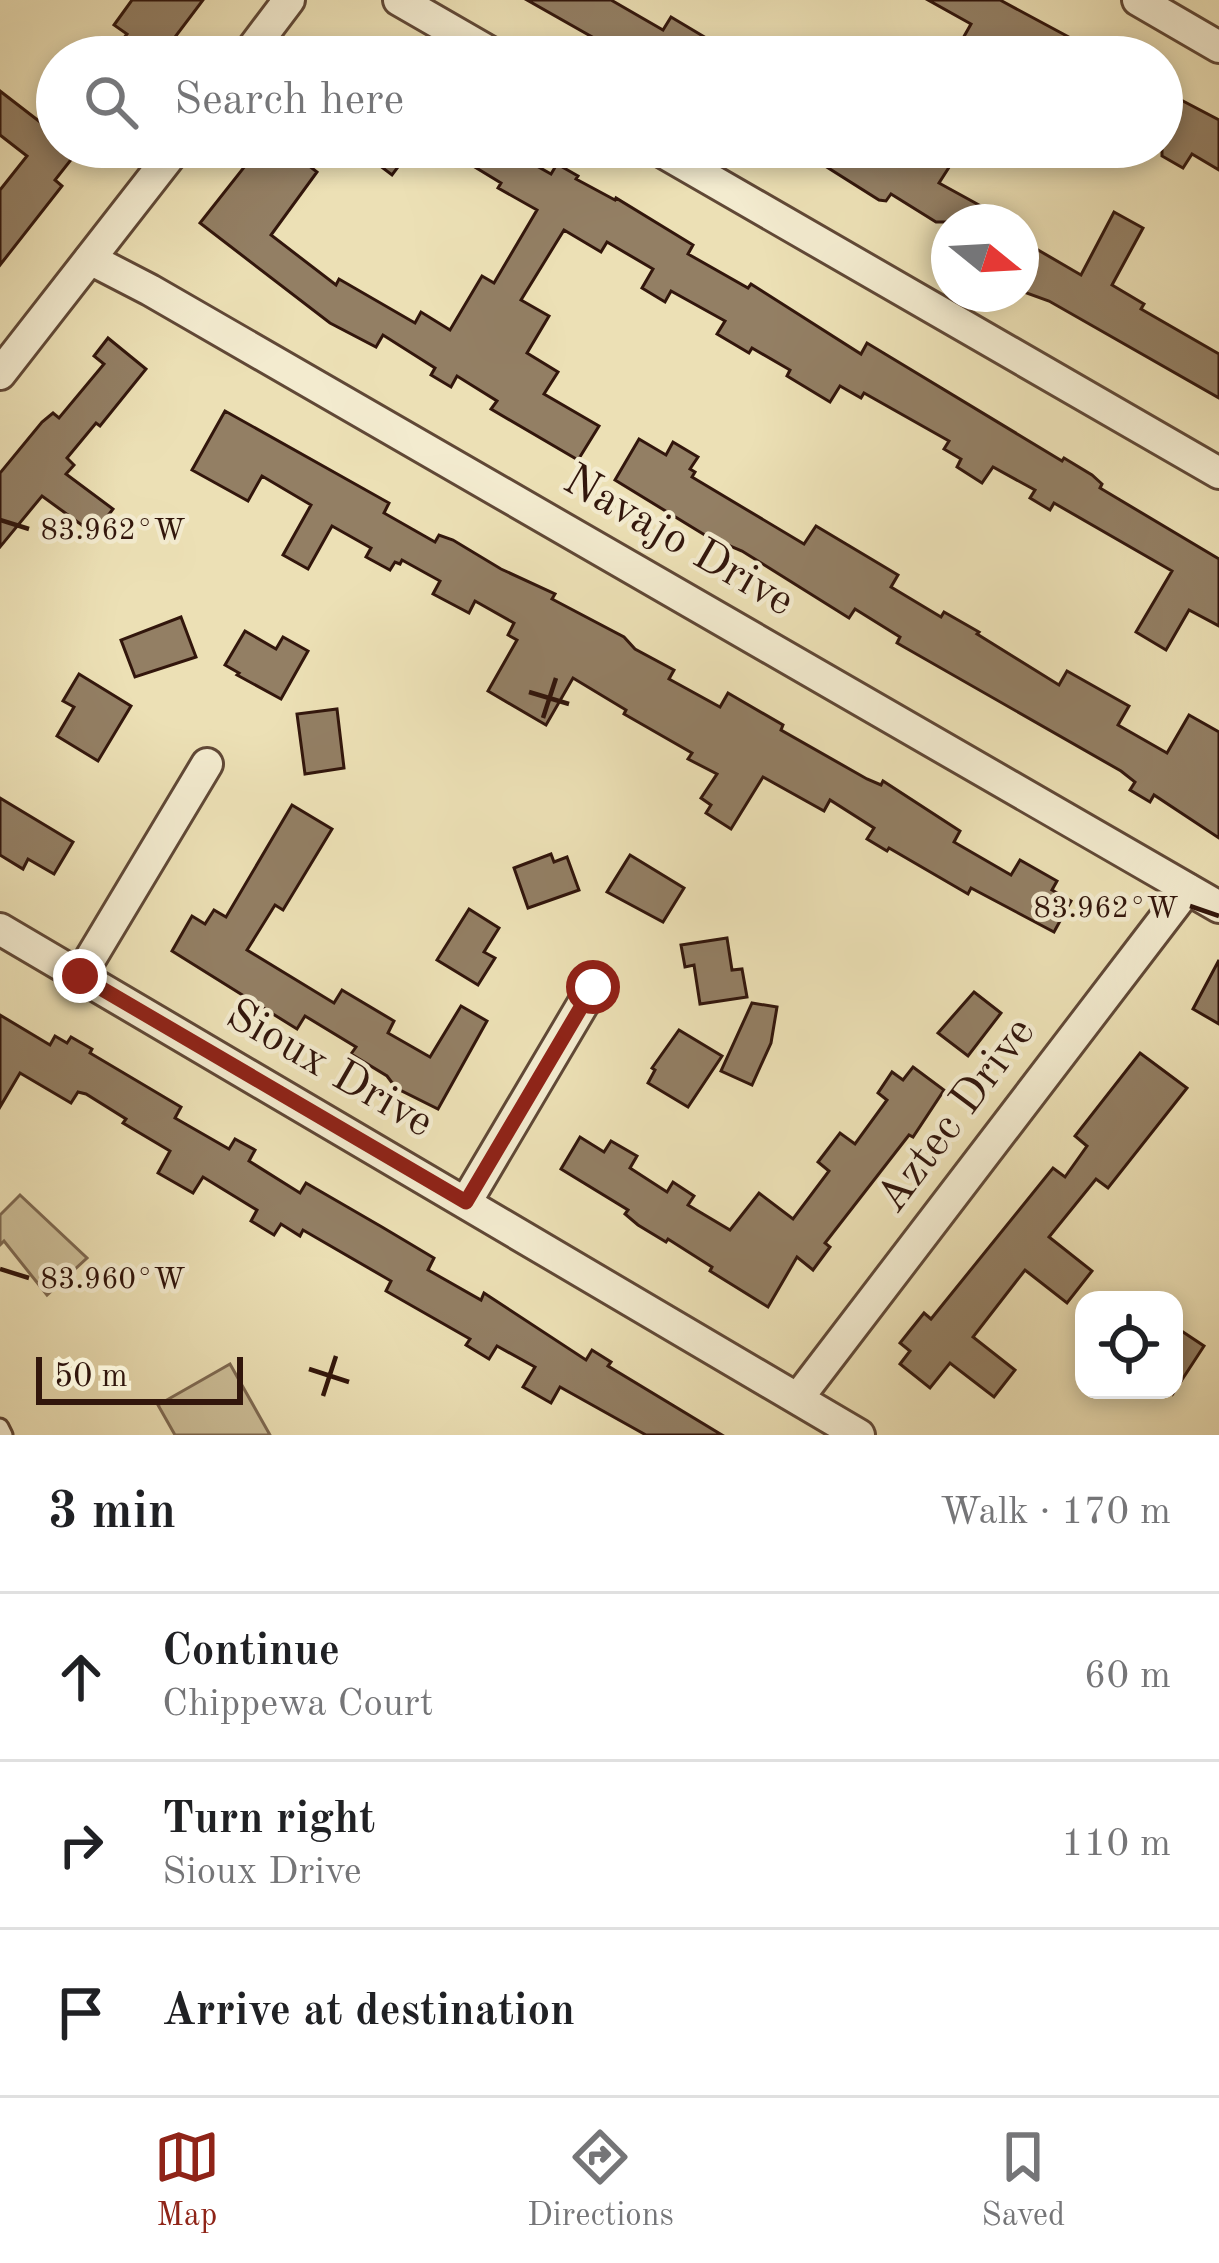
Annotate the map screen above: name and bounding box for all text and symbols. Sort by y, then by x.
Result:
search box [36,36,1183,168]
icon: search [78,69,144,135]
text: Search here [174,79,404,124]
north arrow [931,204,1039,312]
street label: Navajo Drive [555,458,801,626]
text: 83.962°W [41,516,185,546]
text: 83.962°W [1034,894,1178,924]
route end [53,949,107,1003]
route start [566,960,620,1014]
street label: Sioux Drive [218,993,440,1147]
street label: Aztec Drive [870,1010,1044,1222]
text: 83.960°W [41,1265,185,1295]
map controls [1075,1291,1183,1399]
button: locate [1075,1291,1183,1399]
scale bar [36,1351,243,1404]
text: 50 m [54,1361,128,1394]
text: 3 min [48,1488,176,1539]
text: Walk · 170 m [940,1493,1171,1532]
text: Continue [162,1630,340,1675]
icon: ahead [48,1644,114,1710]
text: 60 m [1084,1657,1171,1696]
text: Chippewa Court [162,1685,433,1724]
text: Turn right [162,1798,375,1843]
icon: right [48,1812,114,1878]
text: 110 m [1061,1825,1171,1864]
text: Sioux Drive [162,1853,362,1892]
icon: arrive [48,1980,114,2046]
text: Arrive at destination [162,1990,575,2035]
tab: Map [154,2124,220,2237]
tab: Directions [527,2124,674,2237]
tab: Saved [981,2124,1065,2237]

